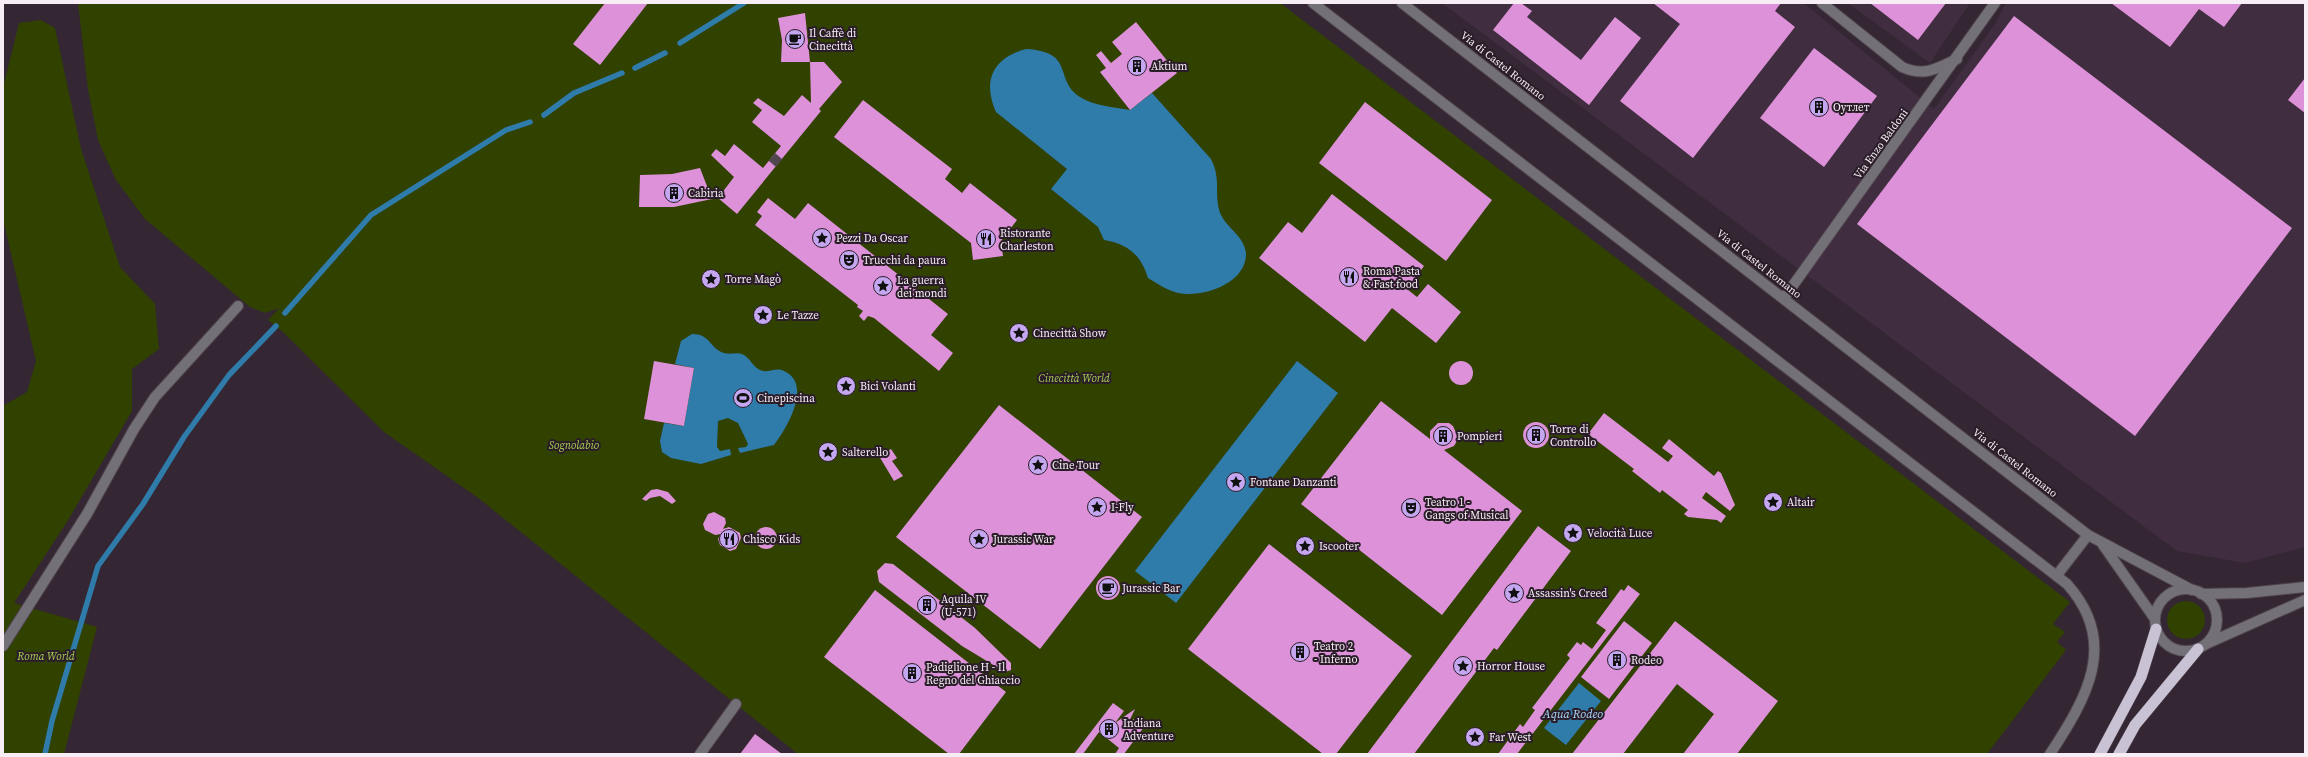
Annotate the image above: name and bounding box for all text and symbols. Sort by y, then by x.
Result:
place label: Il Caffè di Cinecittà [809,26,856,54]
cafe icon: Il Caffè di Cinecittà [784,28,806,50]
street label: Via di Castel Romano [1457,28,1549,104]
building icon: Aktium [1126,55,1148,77]
place label: Aktium [1151,59,1188,74]
building icon: Оутлет [1808,96,1830,118]
place label: Оутлет [1833,100,1870,115]
street label: Via Enzo Baldoni [1850,106,1912,182]
building icon: Cabiria [663,182,685,204]
place label: Cabiria [688,186,724,201]
place label: Ristorante Charleston [1000,226,1054,254]
street label: Via di Castel Romano [1713,226,1805,302]
place icon: Pezzi Da Oscar [811,227,833,249]
restaurant icon: Ristorante Charleston [975,228,997,250]
place label: Pezzi Da Oscar [836,231,908,246]
theatre icon: Trucchi da paura [838,249,860,271]
place label: Trucchi da paura [863,253,947,268]
place label: Roma Pasta & Fast food [1363,264,1421,292]
restaurant icon: Roma Pasta & Fast food [1338,266,1360,288]
place icon: Torre Magò [700,268,722,290]
place label: Torre Magò [725,272,781,287]
place label: La guerra dei mondi [897,273,947,301]
place icon: La guerra dei mondi [872,275,894,297]
place icon: Le Tazze [752,304,774,326]
place label: Le Tazze [777,308,819,323]
place icon: Cinecittà Show [1008,322,1030,344]
place label: Cinecittà Show [1033,326,1107,341]
park label: Cinecittà World [1038,371,1110,386]
place icon: Bici Volanti [835,375,857,397]
place label: Bici Volanti [860,379,916,394]
sports icon: Cinepiscina [732,387,754,409]
place label: Cinepiscina [757,391,815,406]
place label: Torre di Controllo [1550,422,1596,450]
building icon: Torre di Controllo [1525,424,1547,446]
building icon: Pompieri [1432,425,1454,447]
street label: Via di Castel Romano [1969,425,2061,501]
place label: Pompieri [1457,429,1502,444]
park label: Sognolabio [549,438,600,453]
place icon: Salterello [817,441,839,463]
place label: Salterello [842,445,888,460]
place icon: Cine Tour [1027,454,1049,476]
place label: Cine Tour [1052,458,1100,473]
place icon: Fontane Danzanti [1225,471,1247,493]
place label: Fontane Danzanti [1250,475,1337,490]
place icon: Altair [1762,491,1784,513]
place label: Teatro 1 - Gangs of Musical [1425,495,1509,523]
place label: Altair [1787,495,1815,510]
place icon: I-Fly [1086,496,1108,518]
theatre icon: Teatro 1 - Gangs of Musical [1400,497,1422,519]
place label: I-Fly [1111,500,1134,515]
place icon: Velocità Luce [1562,522,1584,544]
place label: Velocità Luce [1587,526,1653,541]
restaurant icon: Chisco Kids [718,528,740,550]
place icon: Jurassic War [968,528,990,550]
place label: Chisco Kids [743,532,800,547]
place label: Jurassic War [992,532,1054,547]
place icon: Iscooter [1294,535,1316,557]
place label: Iscooter [1319,539,1359,554]
cafe icon: Jurassic Bar [1097,577,1119,599]
place label: Jurassic Bar [1121,581,1181,596]
place icon: Assassin's Creed [1503,582,1525,604]
place label: Assassin's Creed [1528,586,1608,601]
place label: Aquila IV (U-571) [941,592,987,620]
building icon: Aquila IV (U-571) [916,594,938,616]
place label: Teatro 2 - Inferno [1314,639,1357,667]
building icon: Teatro 2 - Inferno [1289,641,1311,663]
park label: Roma World [16,649,75,664]
building icon: Rodeo [1606,649,1628,671]
place label: Rodeo [1631,653,1662,668]
place icon: Horror House [1452,655,1474,677]
place label: Horror House [1477,659,1546,674]
place label: Padiglione H - Il Regno del Ghiaccio [926,660,1020,688]
building icon: Padiglione H - Il Regno del Ghiaccio [901,662,923,684]
water label: Aqua Rodeo [1542,706,1603,722]
place label: Indiana Adventure [1123,716,1174,744]
building icon: Indiana Adventure [1098,718,1120,740]
place icon: Far West [1464,726,1486,748]
place label: Far West [1489,730,1532,745]

